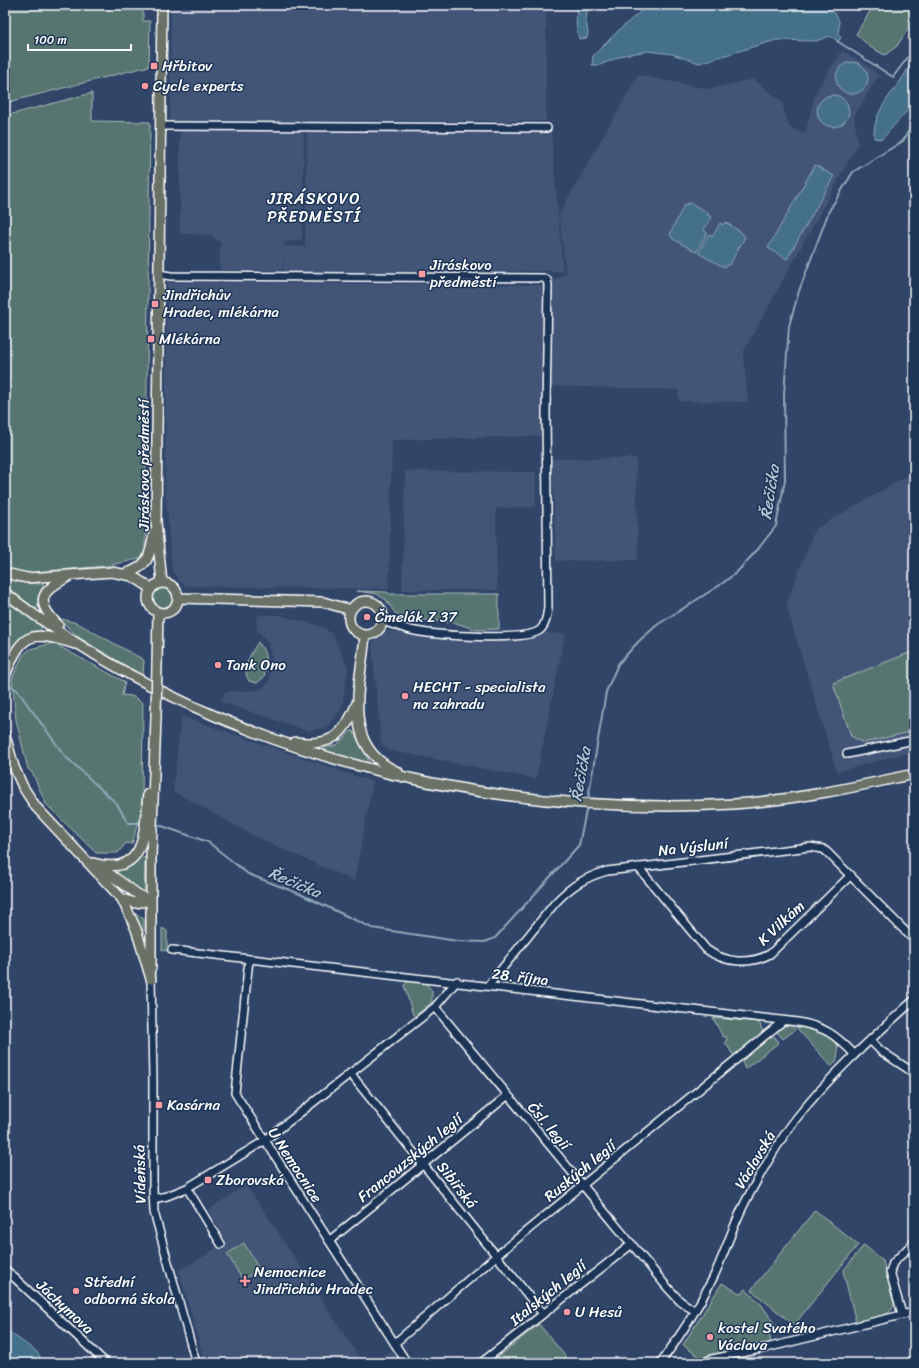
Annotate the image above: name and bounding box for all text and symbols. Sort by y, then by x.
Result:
scale bar [28,26,131,52]
text: 100 m [34,29,67,51]
place label: Hřbitov [162,53,213,79]
marker: Hřbitov [149,61,159,71]
place label: Cycle experts [153,73,244,99]
marker: Cycle experts [140,81,150,91]
district label: JIRÁSKOVO PŘEDMĚSTÍ [266,184,362,231]
place label: Jiráskovo předměstí [429,252,498,295]
marker: Jiráskovo předměstí [417,269,427,279]
place label: Jindřichův Hradec, mlékárna [162,282,280,325]
marker: Jindřichův Hradec, mlékárna [150,299,160,309]
place label: Mlékárna [159,326,221,352]
marker: Mlékárna [146,334,156,344]
street label: Jiráskovo předměstí [131,397,157,532]
water label: Řečička [751,461,788,521]
place label: Čmelák Z 37 [375,604,458,630]
marker: Čmelák Z 37 [362,612,372,622]
place label: Tank Ono [226,652,286,678]
marker: Tank Ono [213,660,223,670]
place label: HECHT - specialista na zahradu [413,674,546,717]
marker: HECHT - specialista na zahradu [400,691,410,701]
water label: Řečička [561,743,600,804]
street label: Na Výsluní [657,830,731,864]
water label: Řečička [264,858,328,907]
street label: K Vilkám [751,894,811,952]
street label: 28. října [490,961,550,993]
place label: Kasárna [167,1092,220,1118]
street label: Čsl. legií [521,1096,578,1158]
marker: Kasárna [154,1100,164,1110]
street label: Francouzských legií [351,1106,470,1209]
street label: U Nemocnice [261,1122,329,1208]
street label: Václavská [727,1125,783,1194]
street label: Ruských legií [538,1132,623,1208]
street label: Vídeňská [126,1144,154,1204]
street label: Sibiřská [430,1156,484,1215]
place label: Zborovská [216,1167,284,1193]
marker: Zborovská [203,1175,213,1185]
street label: Italských legií [503,1252,594,1333]
place label: Nemocnice Jindřichův Hradec [253,1259,373,1302]
place label: Střední odborná škola [84,1269,176,1312]
street label: Jáchymova [29,1273,100,1341]
marker: Nemocnice Jindřichův Hradec [239,1275,251,1287]
marker: Střední odborná škola [71,1286,81,1296]
place label: U Hesů [575,1299,622,1325]
marker: U Hesů [562,1307,572,1317]
place label: kostel Svatého Václava [718,1315,816,1358]
marker: kostel Svatého Václava [705,1332,715,1342]

